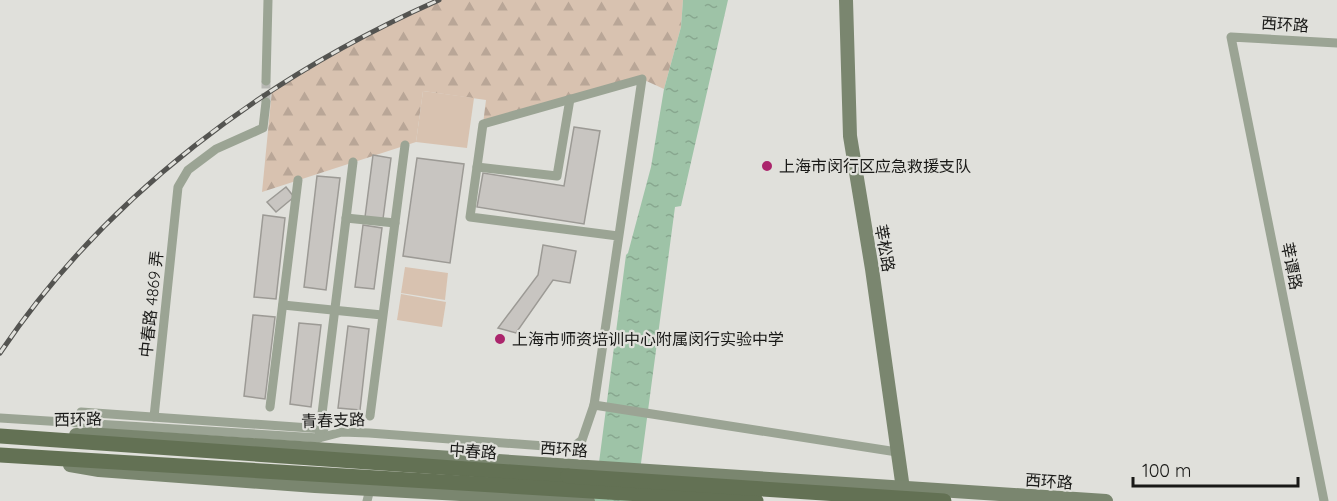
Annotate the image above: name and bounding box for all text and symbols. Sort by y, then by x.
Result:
street label: 西环路 [1260,12,1310,36]
place label: 上海市闵行区应急救援支队 [779,156,971,176]
marker: 上海市闵行区应急救援支队 [760,159,774,173]
street label: 莘松路 [871,223,899,273]
street label: 莘谭路 [1278,241,1306,291]
street label: 中春路 4869 弄 [135,250,167,358]
place label: 上海市师资培训中心附属闵行实验中学 [512,329,784,349]
marker: 上海市师资培训中心附属闵行实验中学 [493,332,507,346]
street label: 西环路 [54,409,102,429]
street label: 青春支路 [301,409,365,431]
street label: 西环路 [539,437,589,461]
street label: 中春路 [448,439,498,463]
scale bar [1133,450,1298,488]
text: 100 m [1142,459,1191,482]
street label: 西环路 [1024,469,1074,493]

